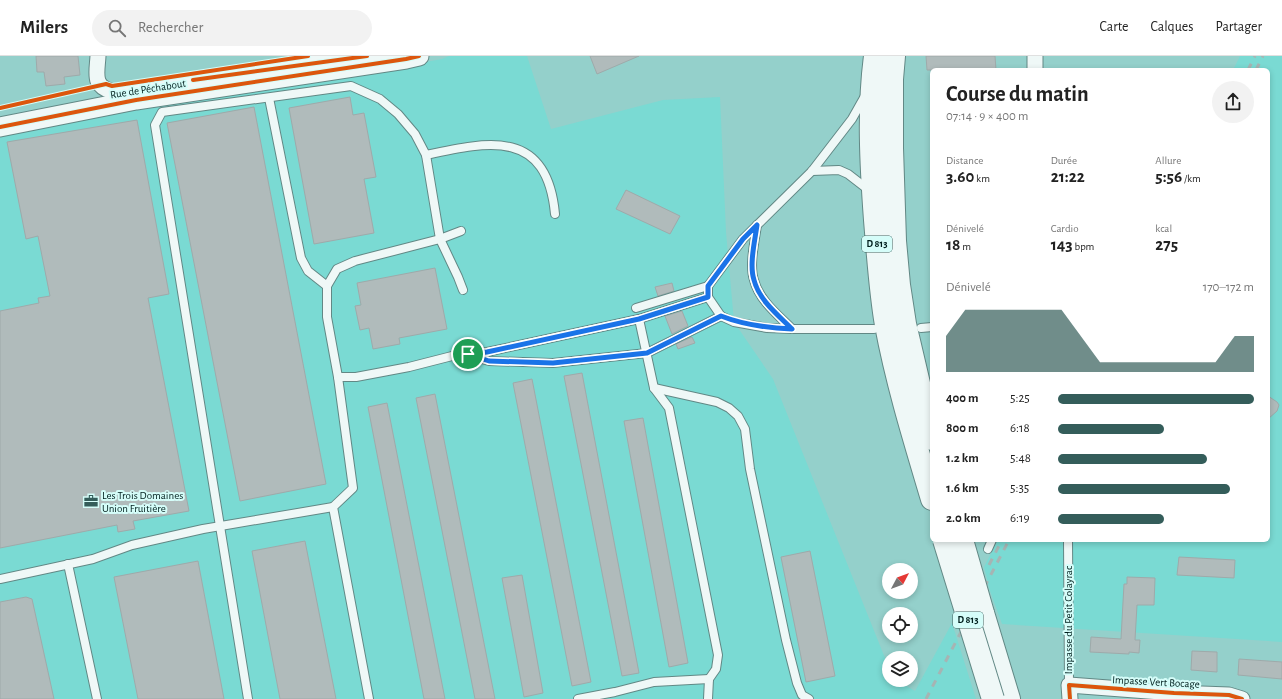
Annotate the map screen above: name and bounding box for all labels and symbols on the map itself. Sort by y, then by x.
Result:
street label: Rue de Péchabout [109,78,187,100]
road number: D 813 [862,236,892,252]
pin [451,337,485,371]
place label: Les Trois Domaines Union Fruitière [102,490,183,514]
office icon: Les Trois Domaines Union Fruitière [83,493,99,509]
north arrow [882,563,918,599]
street label: Impasse du Petit Colayrac [1063,565,1074,674]
road number: D 813 [953,612,983,628]
street label: Impasse Vert Bocage [1112,674,1200,690]

